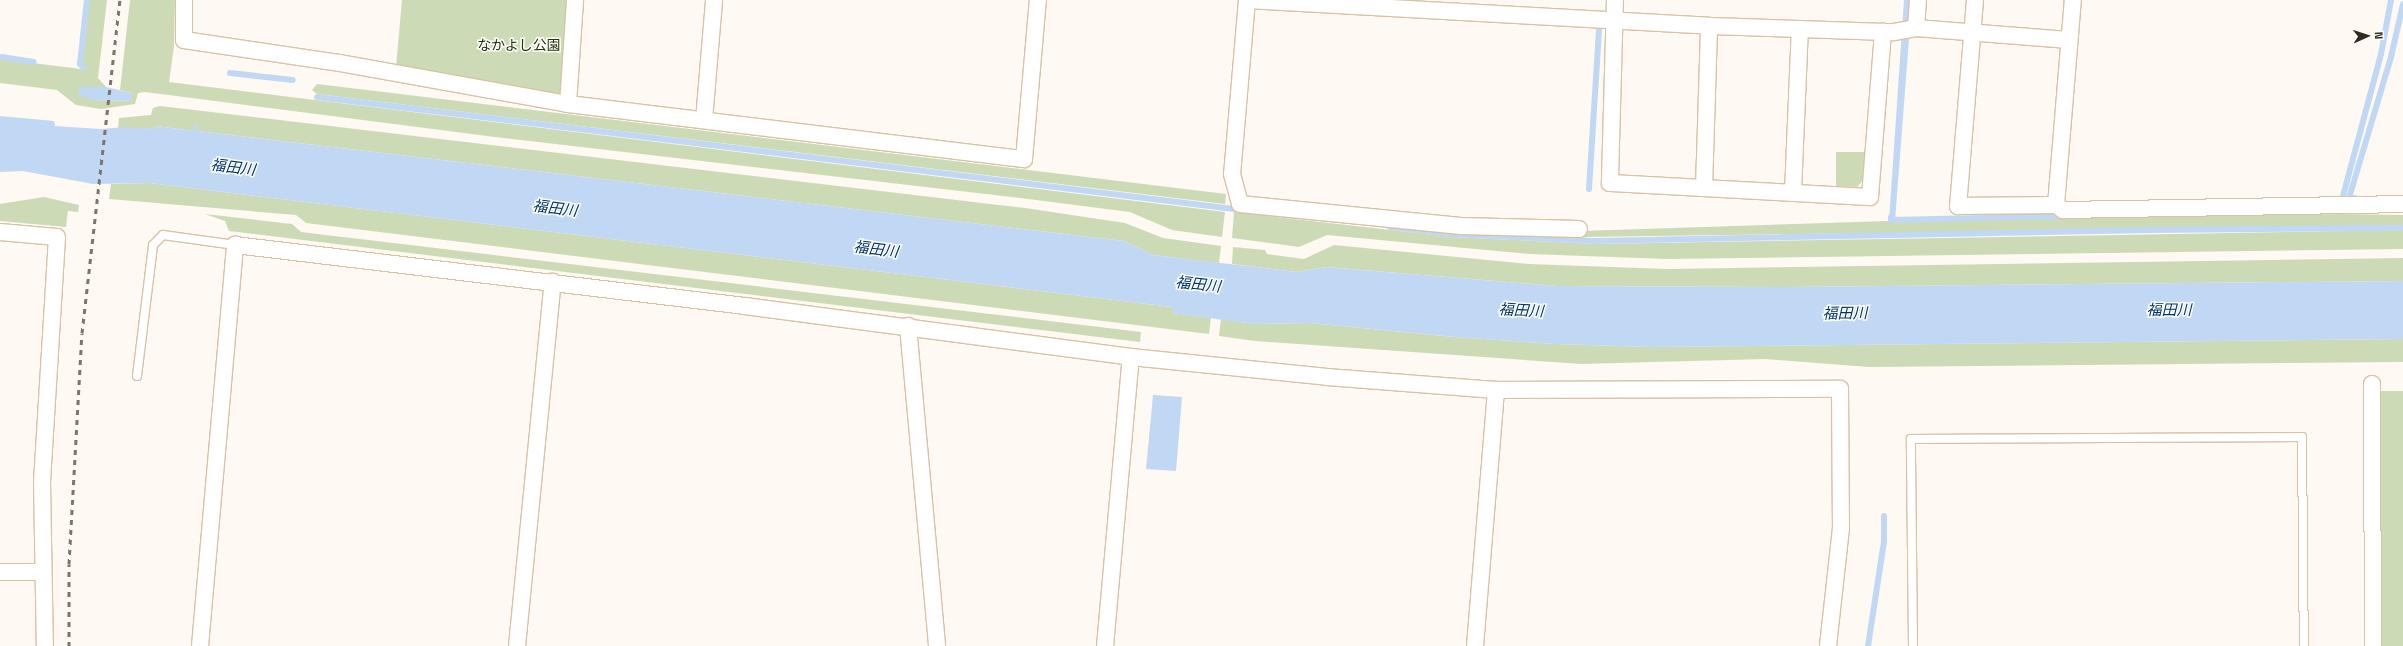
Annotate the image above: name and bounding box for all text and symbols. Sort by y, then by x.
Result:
north arrow [2347,16,2387,56]
text: N [2372,31,2386,39]
park label: なかよし公園 [477,37,561,53]
water label: 福田川 [210,155,256,179]
water label: 福田川 [532,196,578,220]
water label: 福田川 [853,237,899,261]
water label: 福田川 [1175,273,1221,295]
water label: 福田川 [1498,300,1544,320]
water label: 福田川 [2147,301,2191,319]
water label: 福田川 [1822,304,1868,322]

